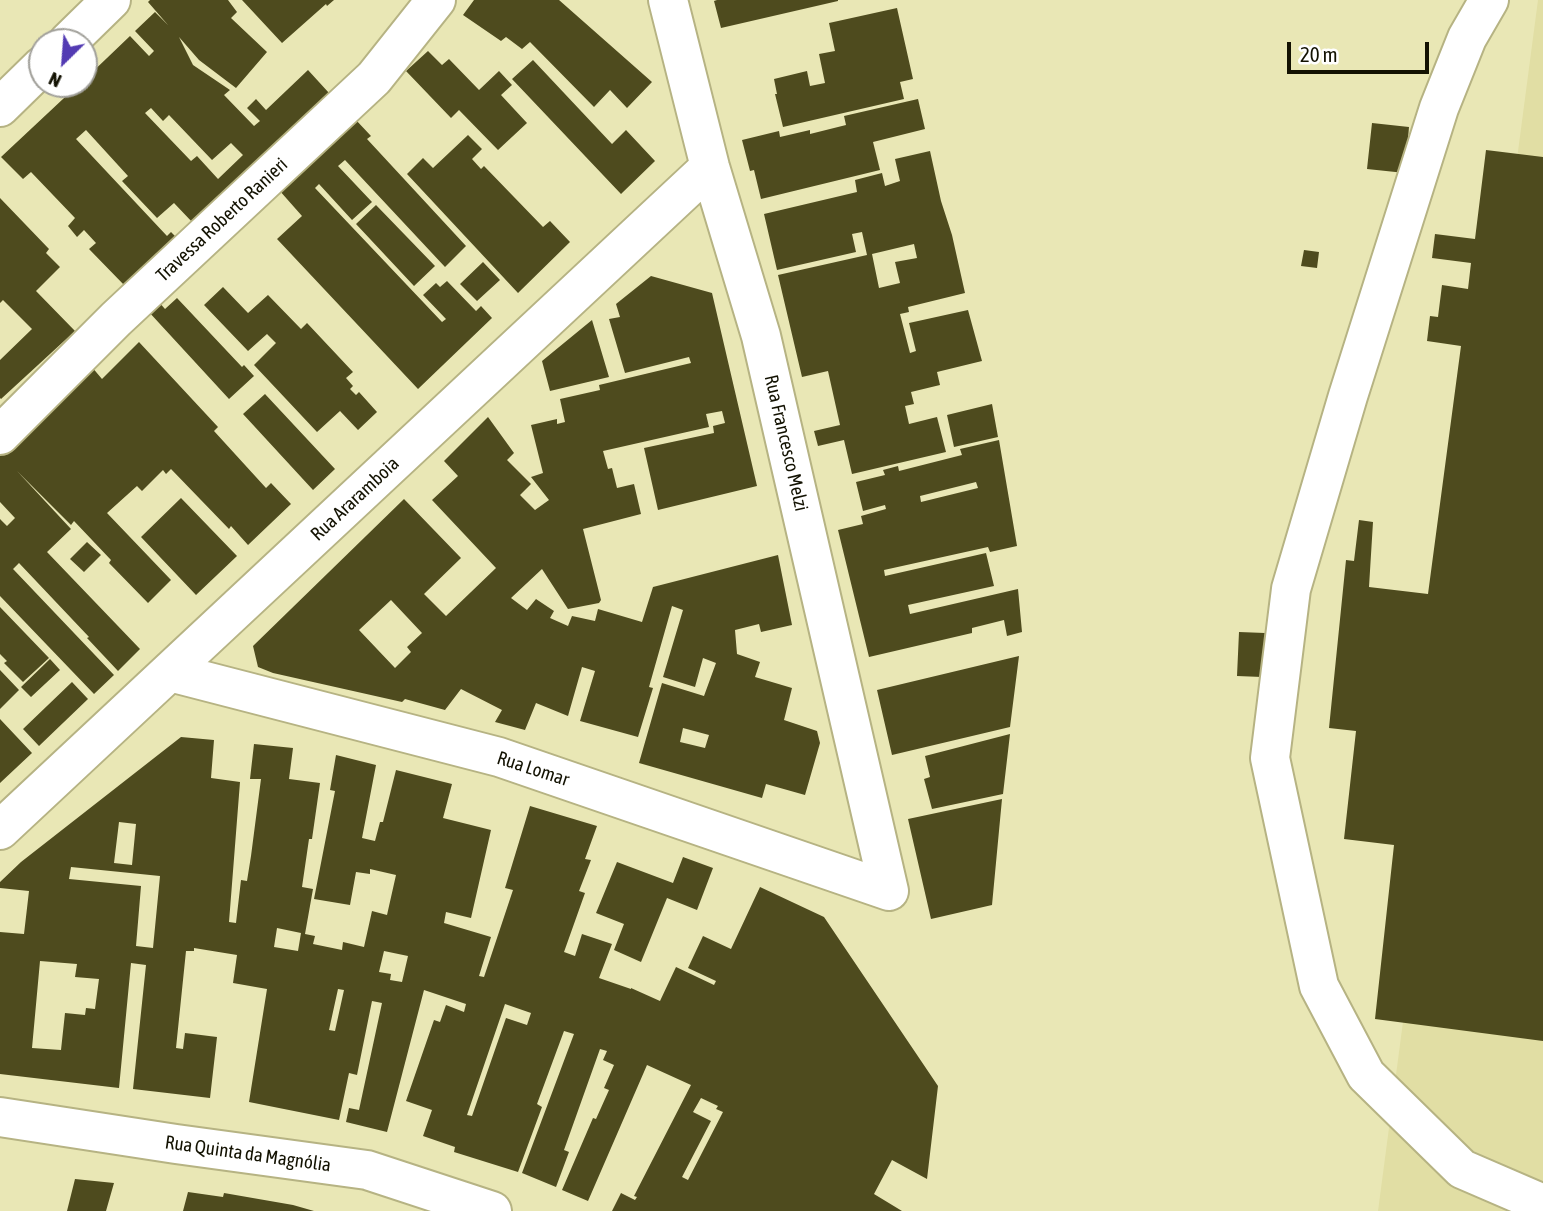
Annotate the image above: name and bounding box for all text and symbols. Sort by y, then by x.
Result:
north arrow [28,28,98,98]
scale bar [1291,28,1433,72]
text: 20 m [1300,42,1338,66]
text: N [45,68,65,93]
street label: Travessa Roberto Ranieri [152,153,292,287]
street label: Rua Francesco Melzi [759,373,813,513]
street label: Rua Araramboia [306,452,404,546]
street label: Rua Lomar [494,747,572,791]
street label: Rua Quinta da Magnólia [164,1131,332,1177]

